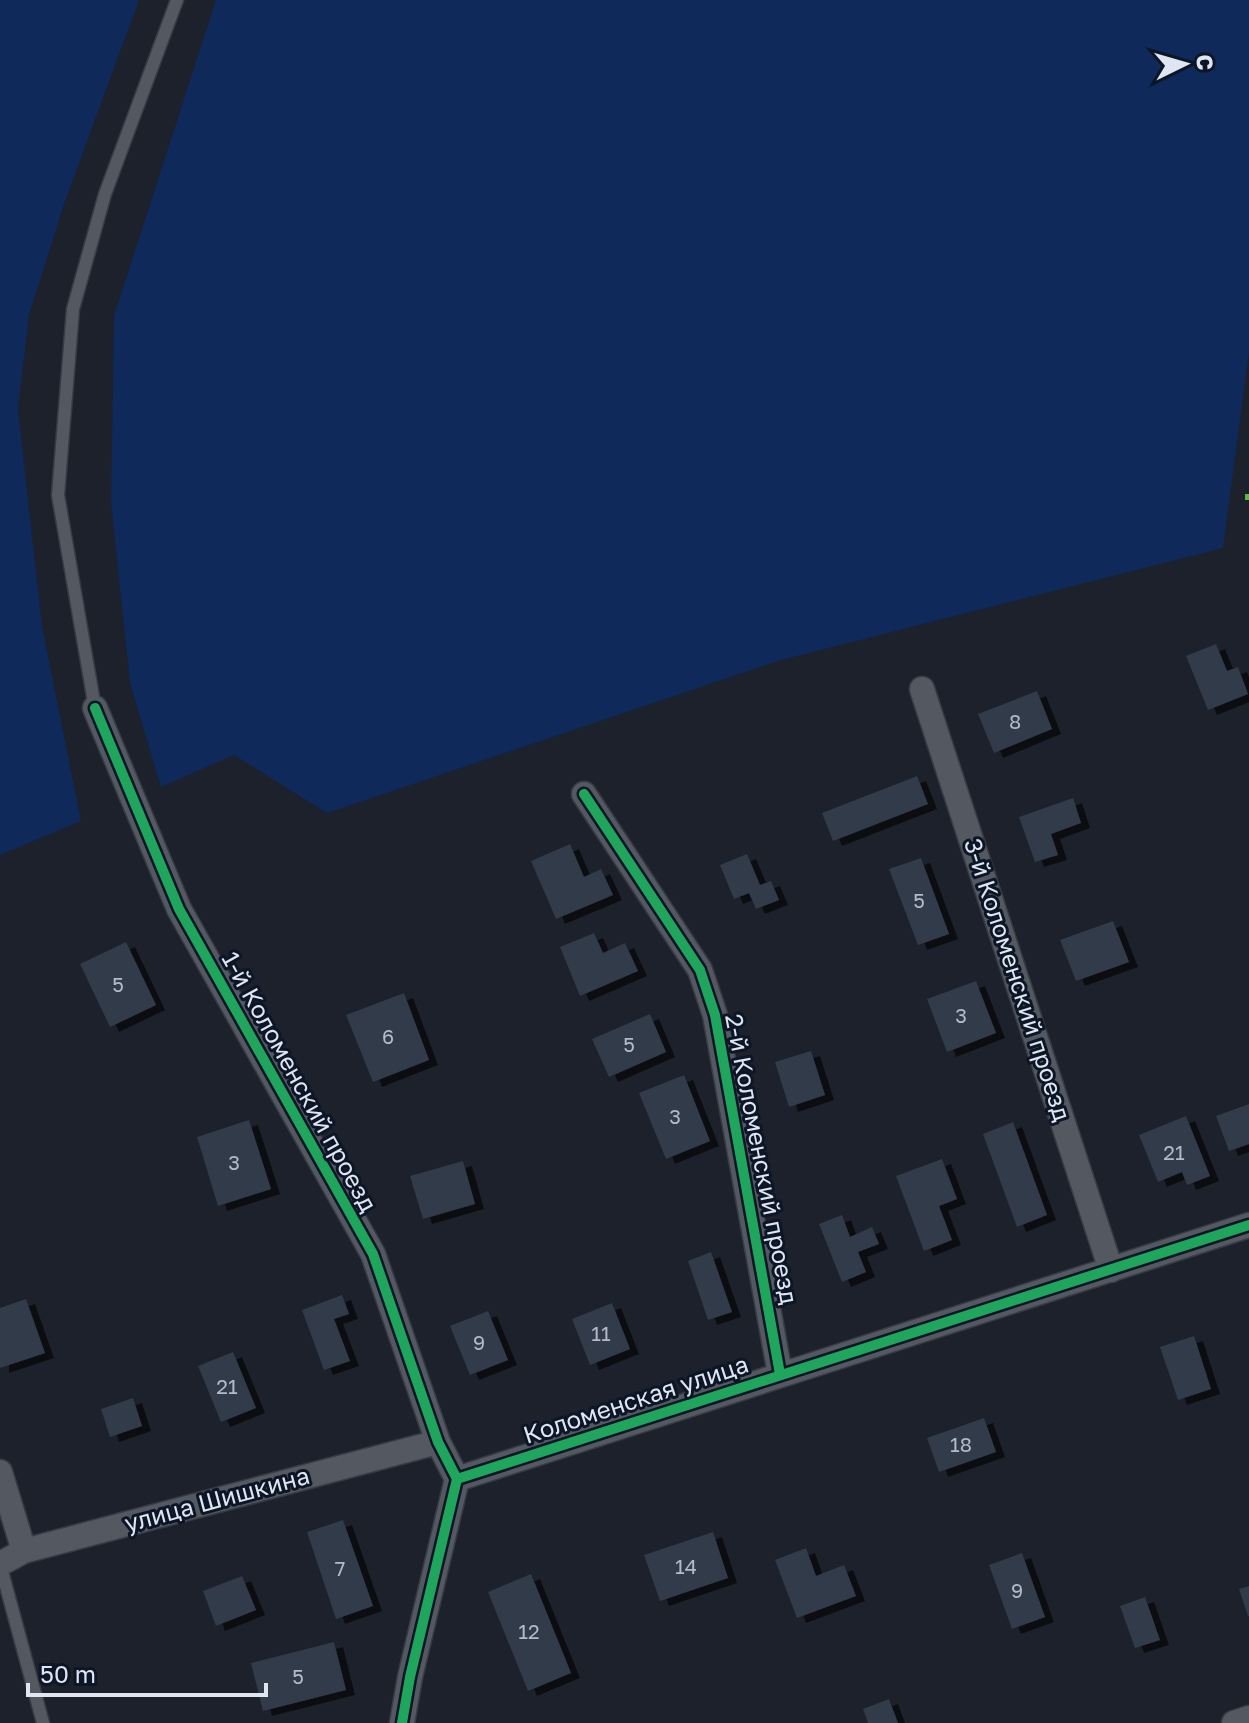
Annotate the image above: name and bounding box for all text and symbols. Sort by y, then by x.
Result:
north arrow [1145,24,1225,104]
text: С [1191,53,1220,71]
house number: 8 [1009,709,1021,733]
street label: 3-й Коломенский проезд [958,835,1076,1125]
house number: 5 [913,888,925,912]
street label: 1-й Коломенский проезд [217,946,384,1216]
house number: 5 [112,972,124,996]
house number: 3 [955,1004,967,1028]
street label: 2-й Коломенский проезд [720,1011,805,1306]
house number: 6 [382,1024,394,1048]
house number: 5 [623,1032,635,1056]
house number: 3 [669,1104,681,1128]
house number: 21 [1163,1140,1185,1164]
house number: 3 [228,1150,240,1174]
house number: 11 [591,1321,611,1345]
house number: 9 [473,1330,485,1354]
street label: Коломенская улица [519,1348,752,1449]
house number: 21 [216,1374,238,1398]
house number: 18 [950,1432,972,1456]
street label: улица Шишкина [121,1460,312,1537]
house number: 14 [675,1554,697,1578]
house number: 7 [335,1556,345,1580]
house number: 9 [1011,1578,1023,1602]
house number: 12 [518,1619,540,1643]
scale bar [28,1647,266,1697]
text: 50 m [40,1659,96,1688]
house number: 5 [292,1664,304,1688]

